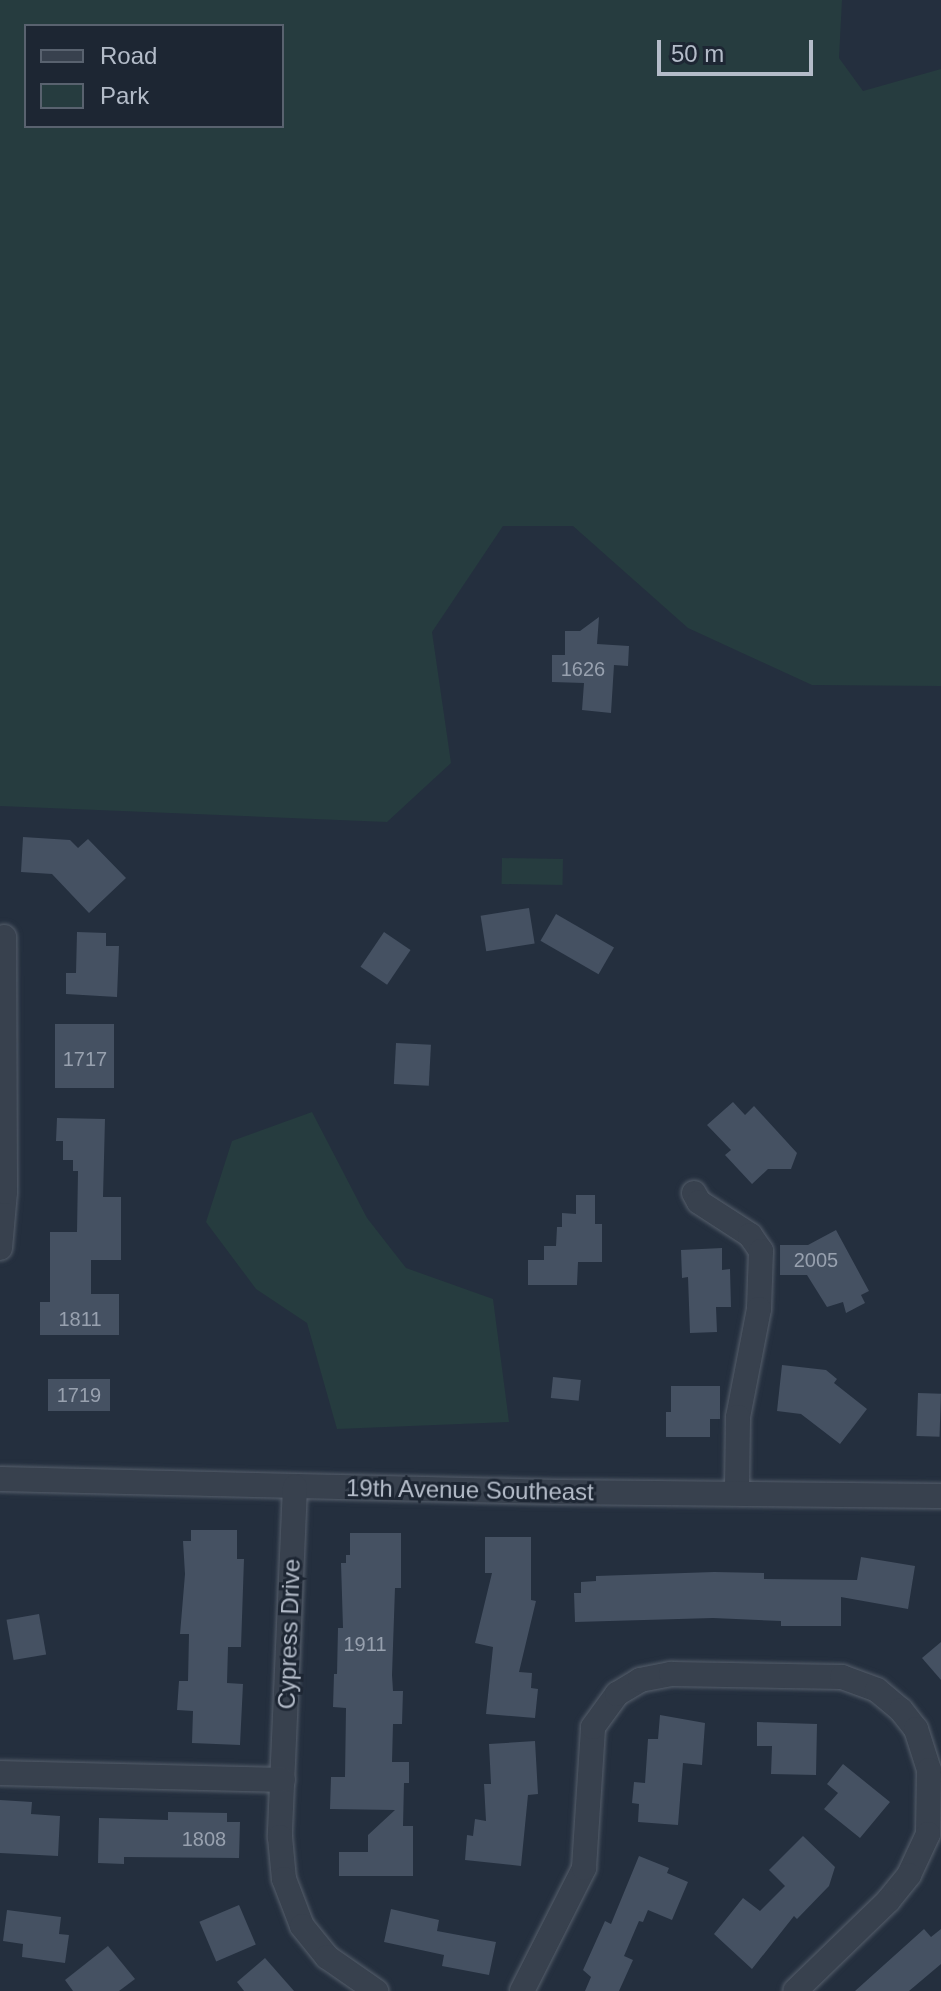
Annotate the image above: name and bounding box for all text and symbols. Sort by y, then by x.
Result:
legend [24,24,284,128]
scale bar [661,24,817,74]
text: 50 m [671,40,724,67]
text: Road [100,42,157,69]
text: Park [100,82,149,109]
house number: 1626 [561,657,605,681]
house number: 1717 [63,1047,107,1071]
house number: 2005 [794,1248,838,1272]
house number: 1811 [58,1307,102,1331]
house number: 1719 [57,1383,101,1407]
street label: 19th Avenue Southeast [345,1473,595,1507]
street label: Cypress Drive [272,1558,306,1710]
house number: 1911 [343,1632,387,1656]
house number: 1808 [182,1827,226,1851]

